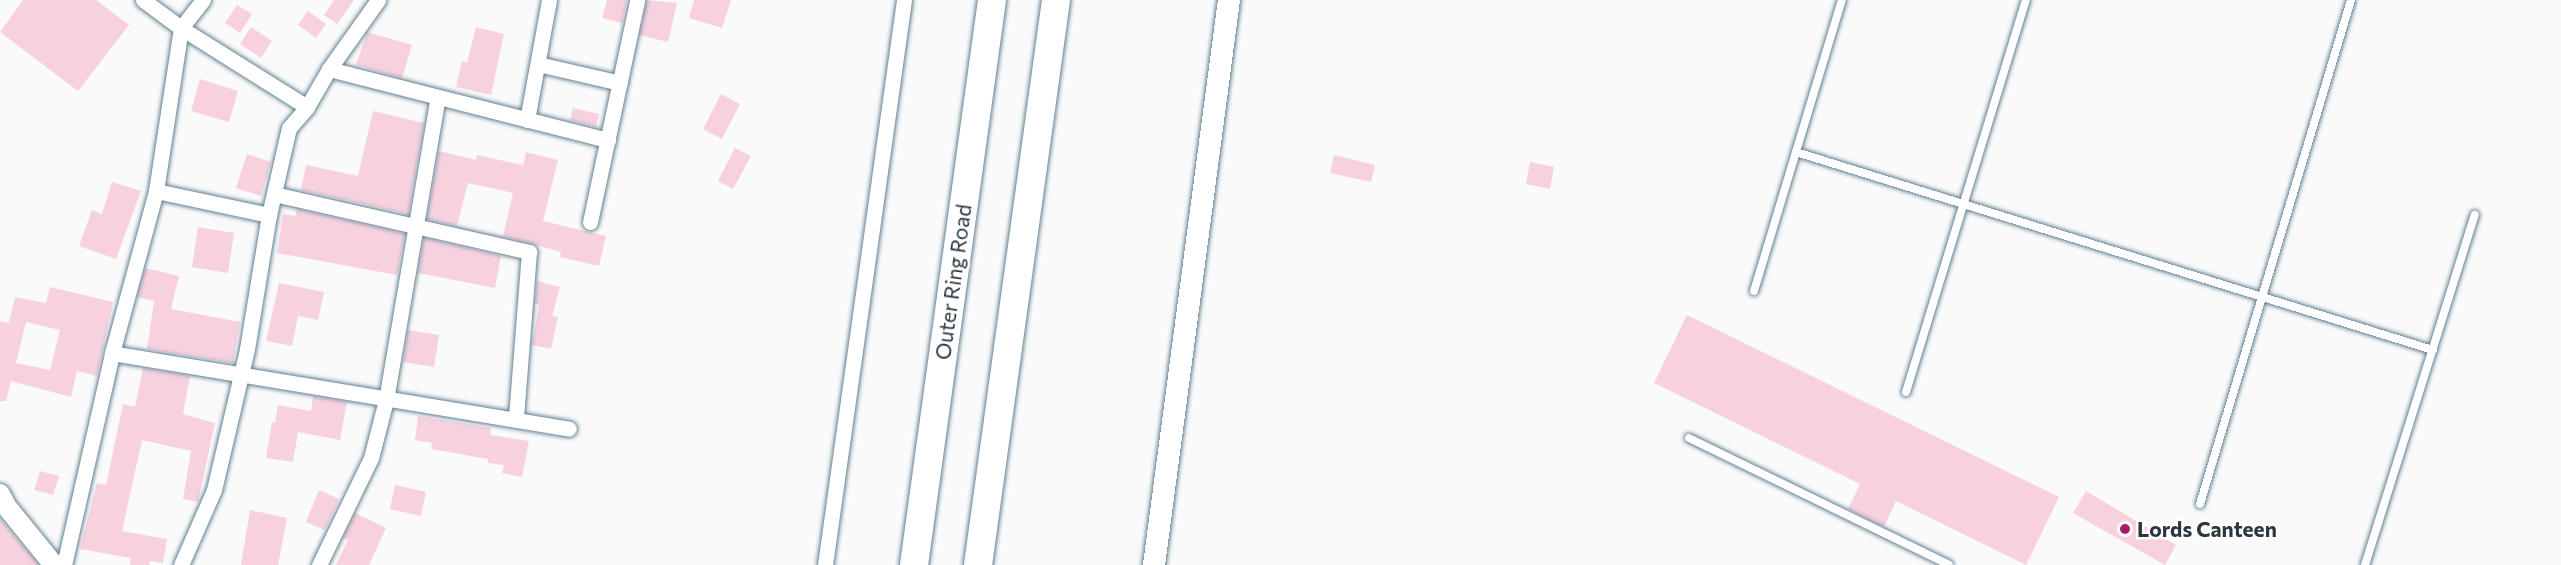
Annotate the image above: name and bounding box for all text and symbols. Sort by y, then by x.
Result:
street label: Outer Ring Road [930,203,976,361]
place label: Lords Canteen [2137,516,2277,542]
marker: Lords Canteen [2118,522,2132,536]

